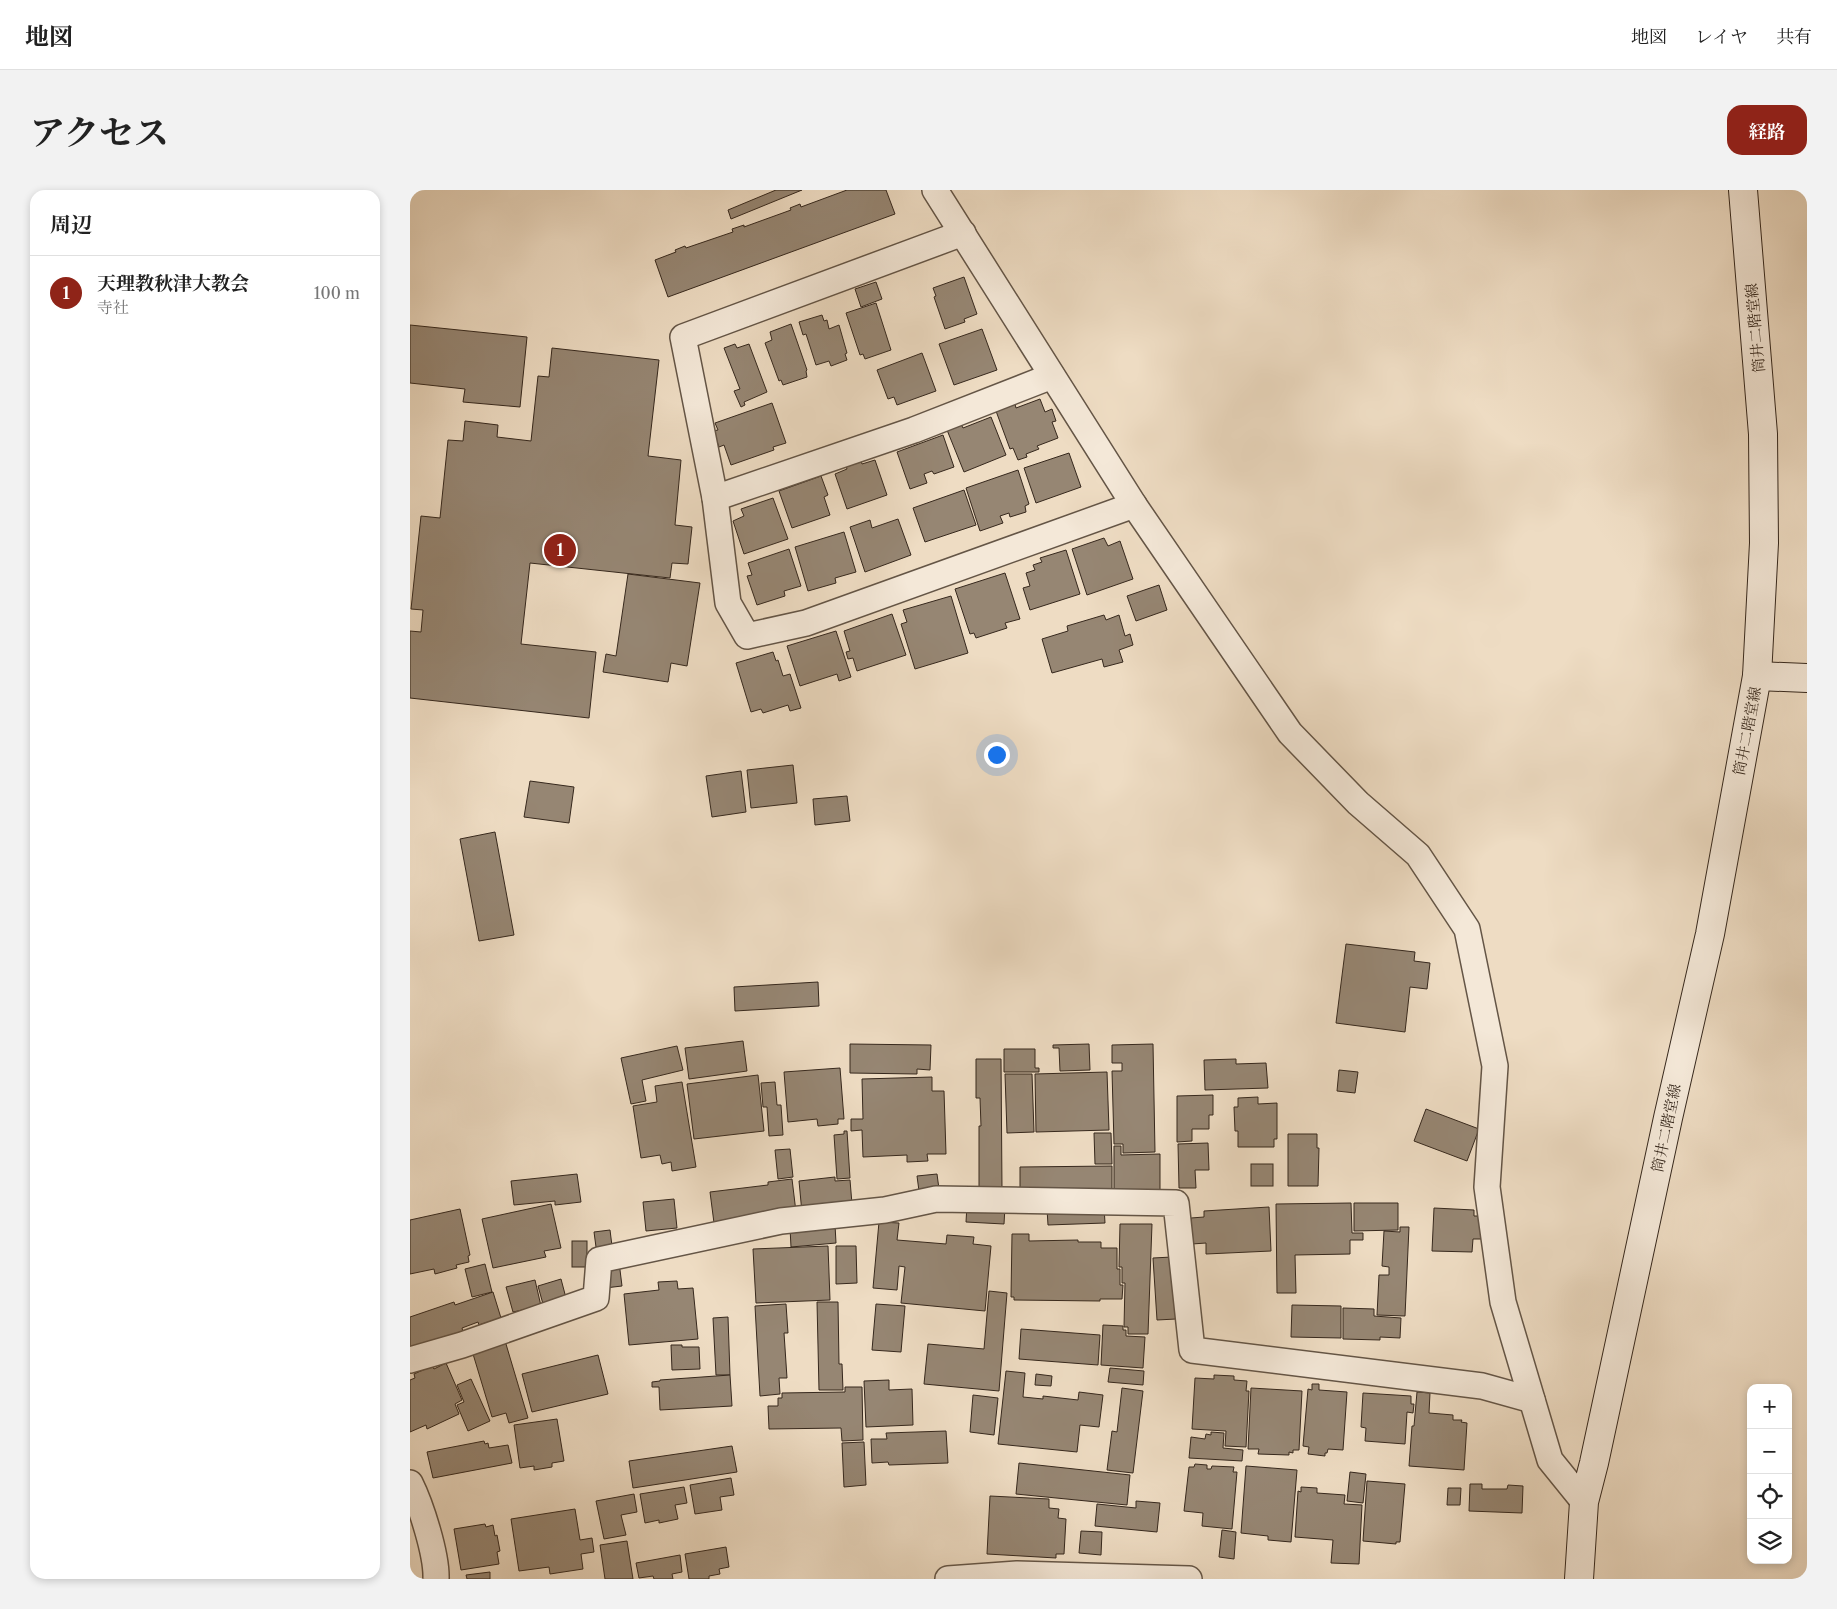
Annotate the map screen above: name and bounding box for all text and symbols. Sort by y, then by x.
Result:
text: 地図 [25,22,73,51]
text: 地図 [1631,26,1667,48]
text: レイヤ [1695,26,1748,48]
text: 共有 [1776,26,1812,48]
button: 経路 [1727,105,1807,155]
text: アクセス [30,111,169,154]
text: 周辺 [50,212,92,237]
text: 天理教秋津大教会 [97,272,249,295]
street label: 筒井二階堂線 [1742,282,1768,374]
text: 1 [62,283,70,303]
text: 100 m [314,283,360,303]
text: 寺社 [97,297,129,317]
pin: 1 [544,531,576,569]
street label: 筒井二階堂線 [1729,685,1765,777]
your location [984,742,1010,768]
street label: 筒井二階堂線 [1647,1082,1685,1174]
map controls [1747,1384,1792,1564]
button: + [1747,1384,1792,1429]
button: − [1747,1429,1792,1474]
button: locate [1747,1474,1792,1519]
button: layers [1747,1519,1792,1564]

